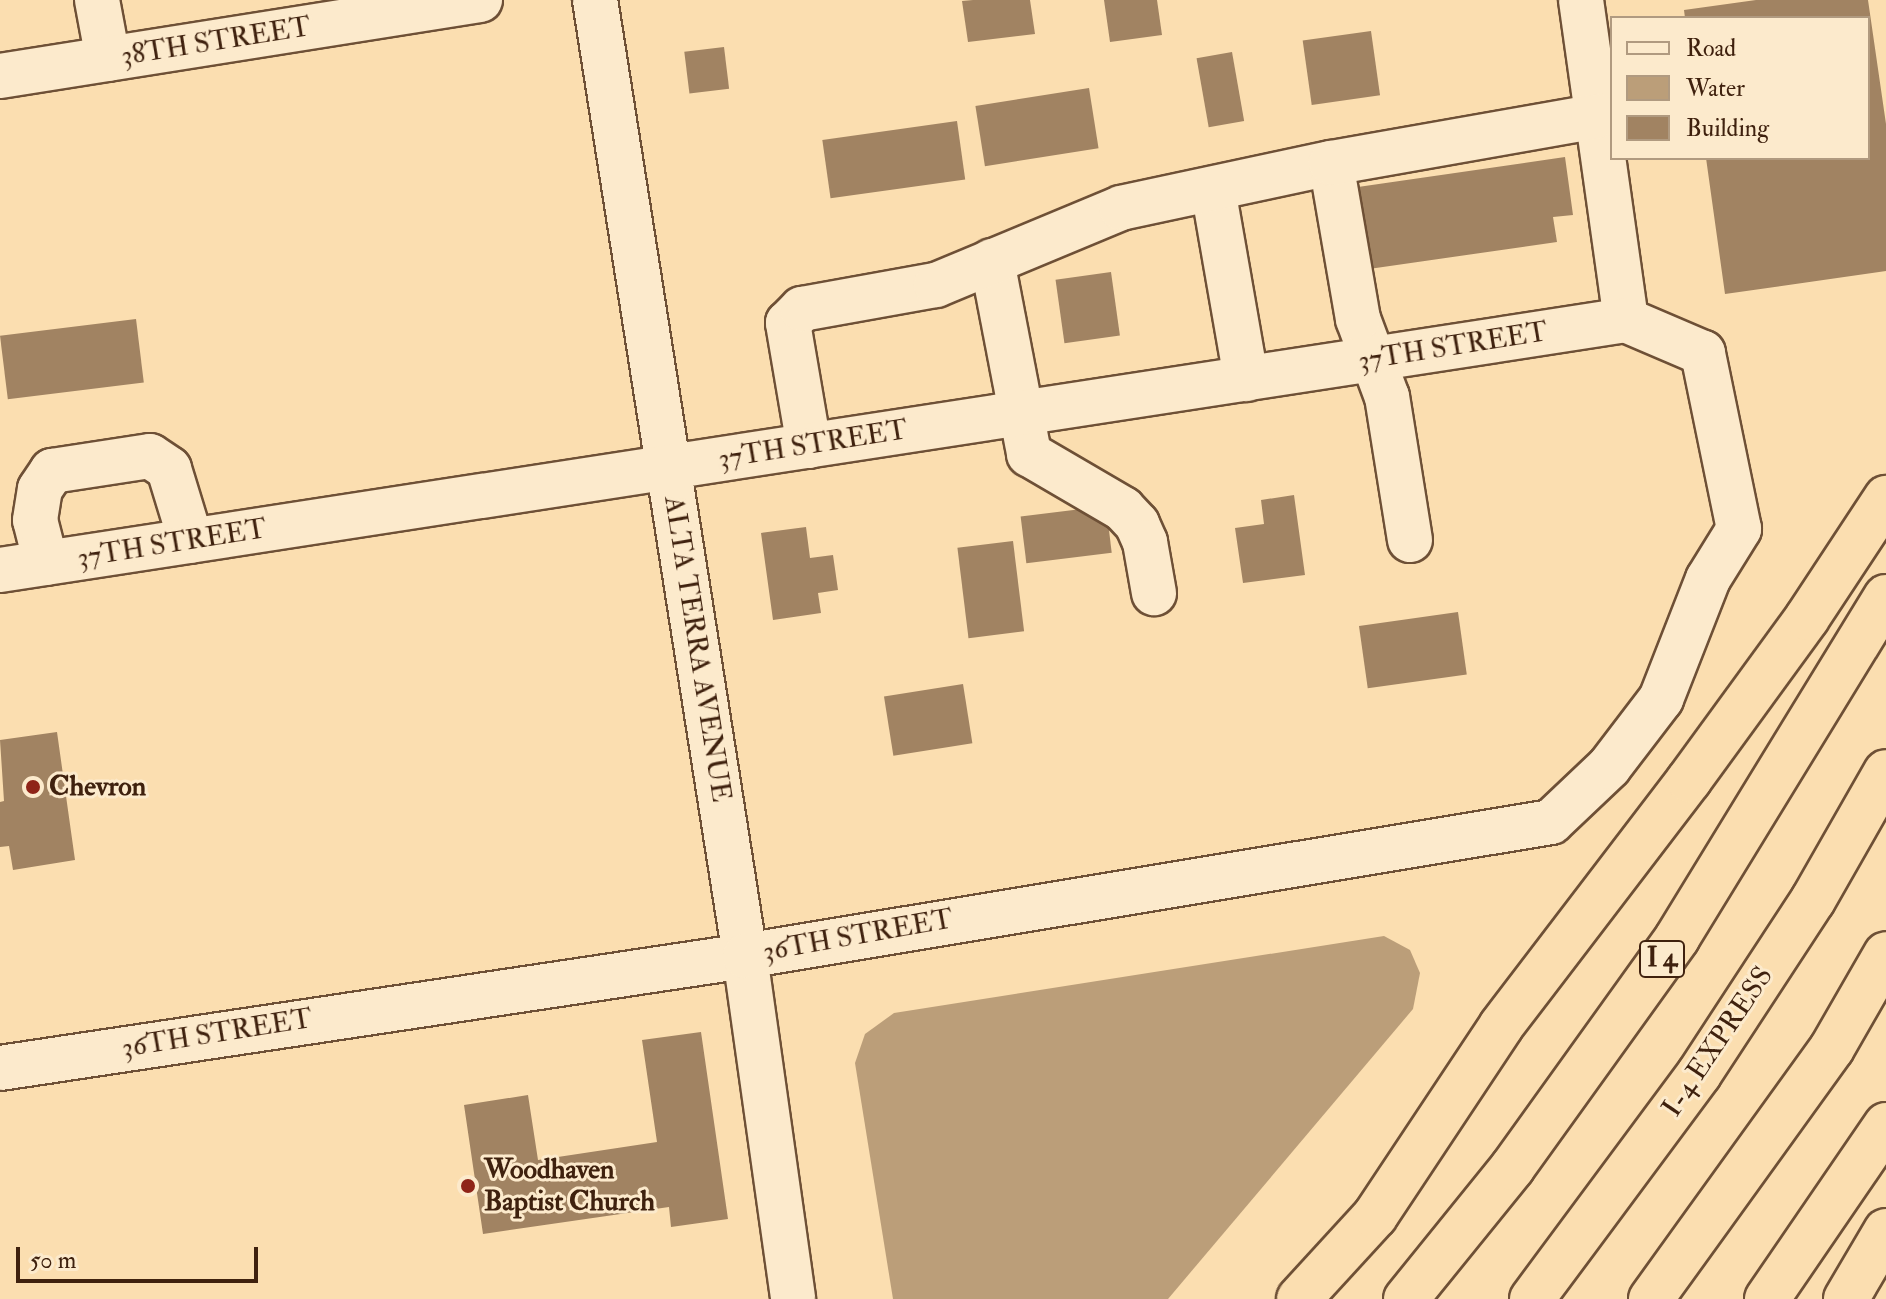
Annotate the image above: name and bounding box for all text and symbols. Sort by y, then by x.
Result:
street label: 38TH STREET [119,10,313,74]
legend [1610,16,1870,160]
text: Road [1686,33,1736,64]
text: Water [1686,73,1745,104]
text: Building [1686,113,1769,144]
street label: 37TH STREET [1356,315,1550,379]
street label: 37TH STREET [716,413,910,477]
street label: ALTA TERRA AVENUE [656,494,738,804]
street label: 37TH STREET [75,512,269,576]
place label: Chevron [49,770,146,804]
marker: Chevron [24,778,42,796]
street label: 36TH STREET [761,903,955,969]
road number: I 4 [1638,937,1686,981]
street label: I-4 EXPRESS [1656,961,1780,1123]
street label: 36TH STREET [120,1002,314,1066]
place label: Woodhaven Baptist Church [484,1153,655,1219]
marker: Woodhaven Baptist Church [459,1177,477,1195]
scale bar [20,1231,262,1281]
text: 50 m [30,1245,76,1276]

